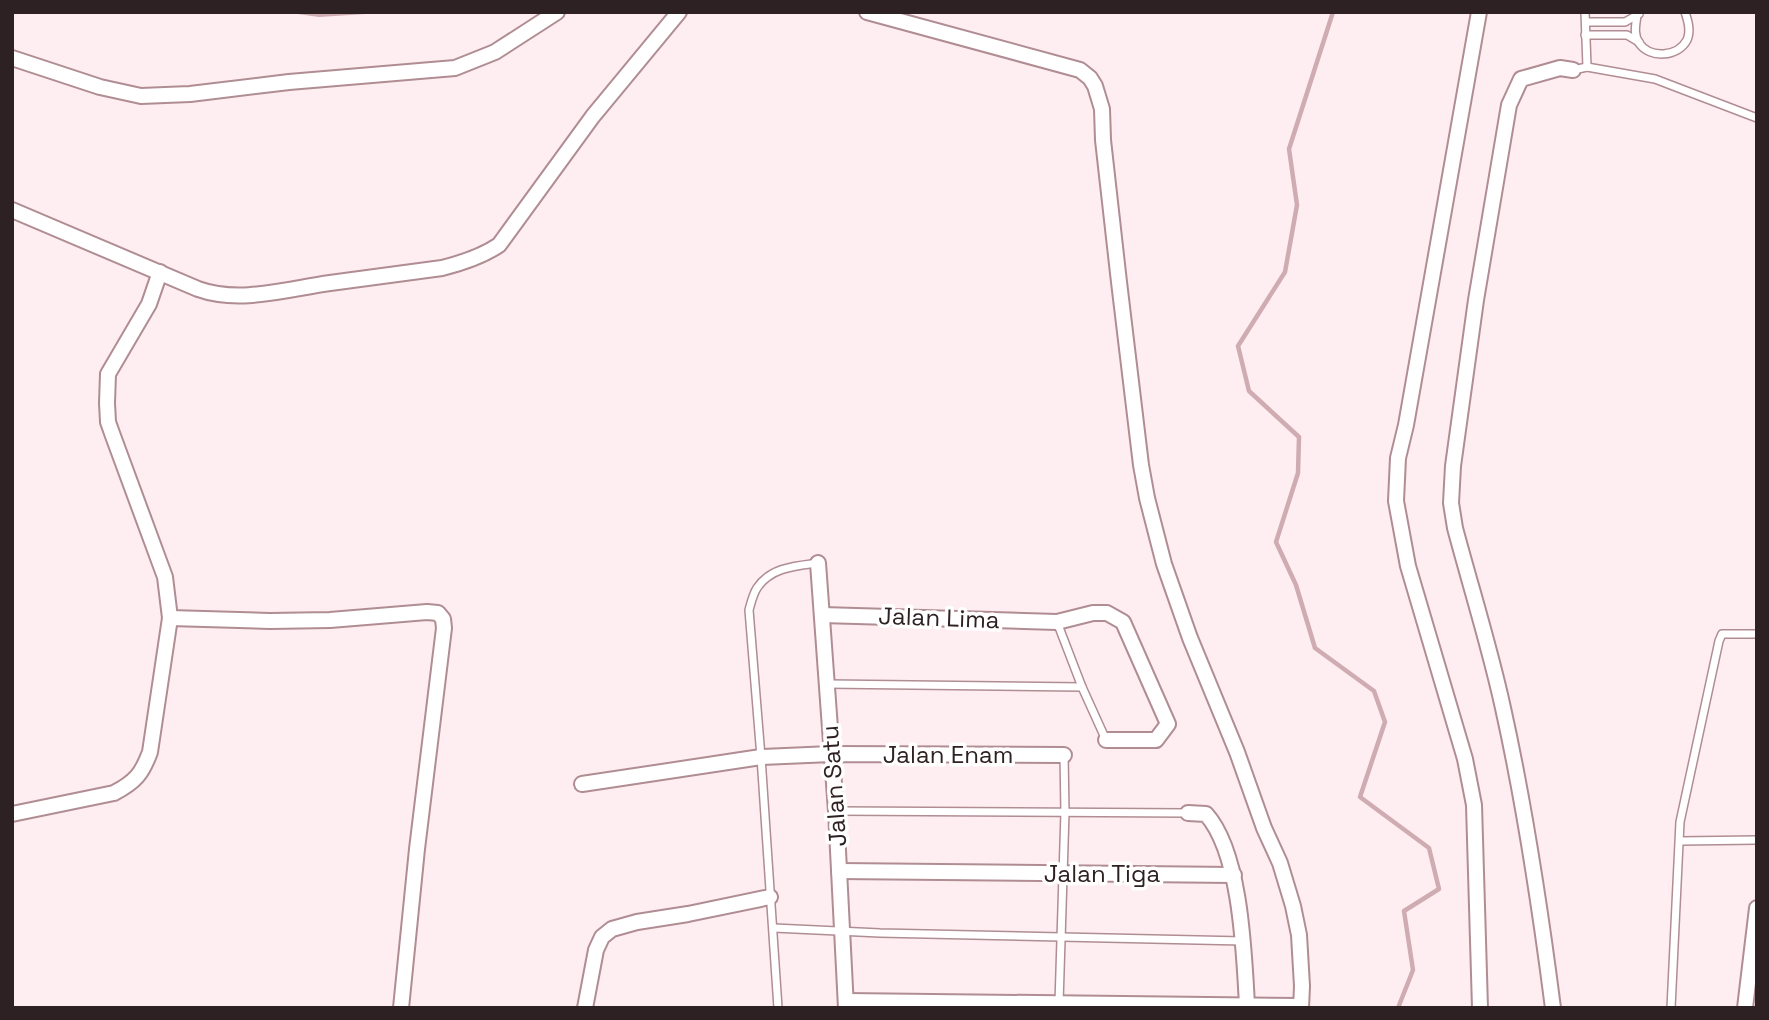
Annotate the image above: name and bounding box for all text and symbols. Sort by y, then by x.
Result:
street label: Jalan Lima [878,600,1000,635]
street label: Jalan Satu [814,724,853,848]
street label: Jalan Enam [883,739,1013,770]
street label: Jalan Tiga [1044,858,1160,889]

